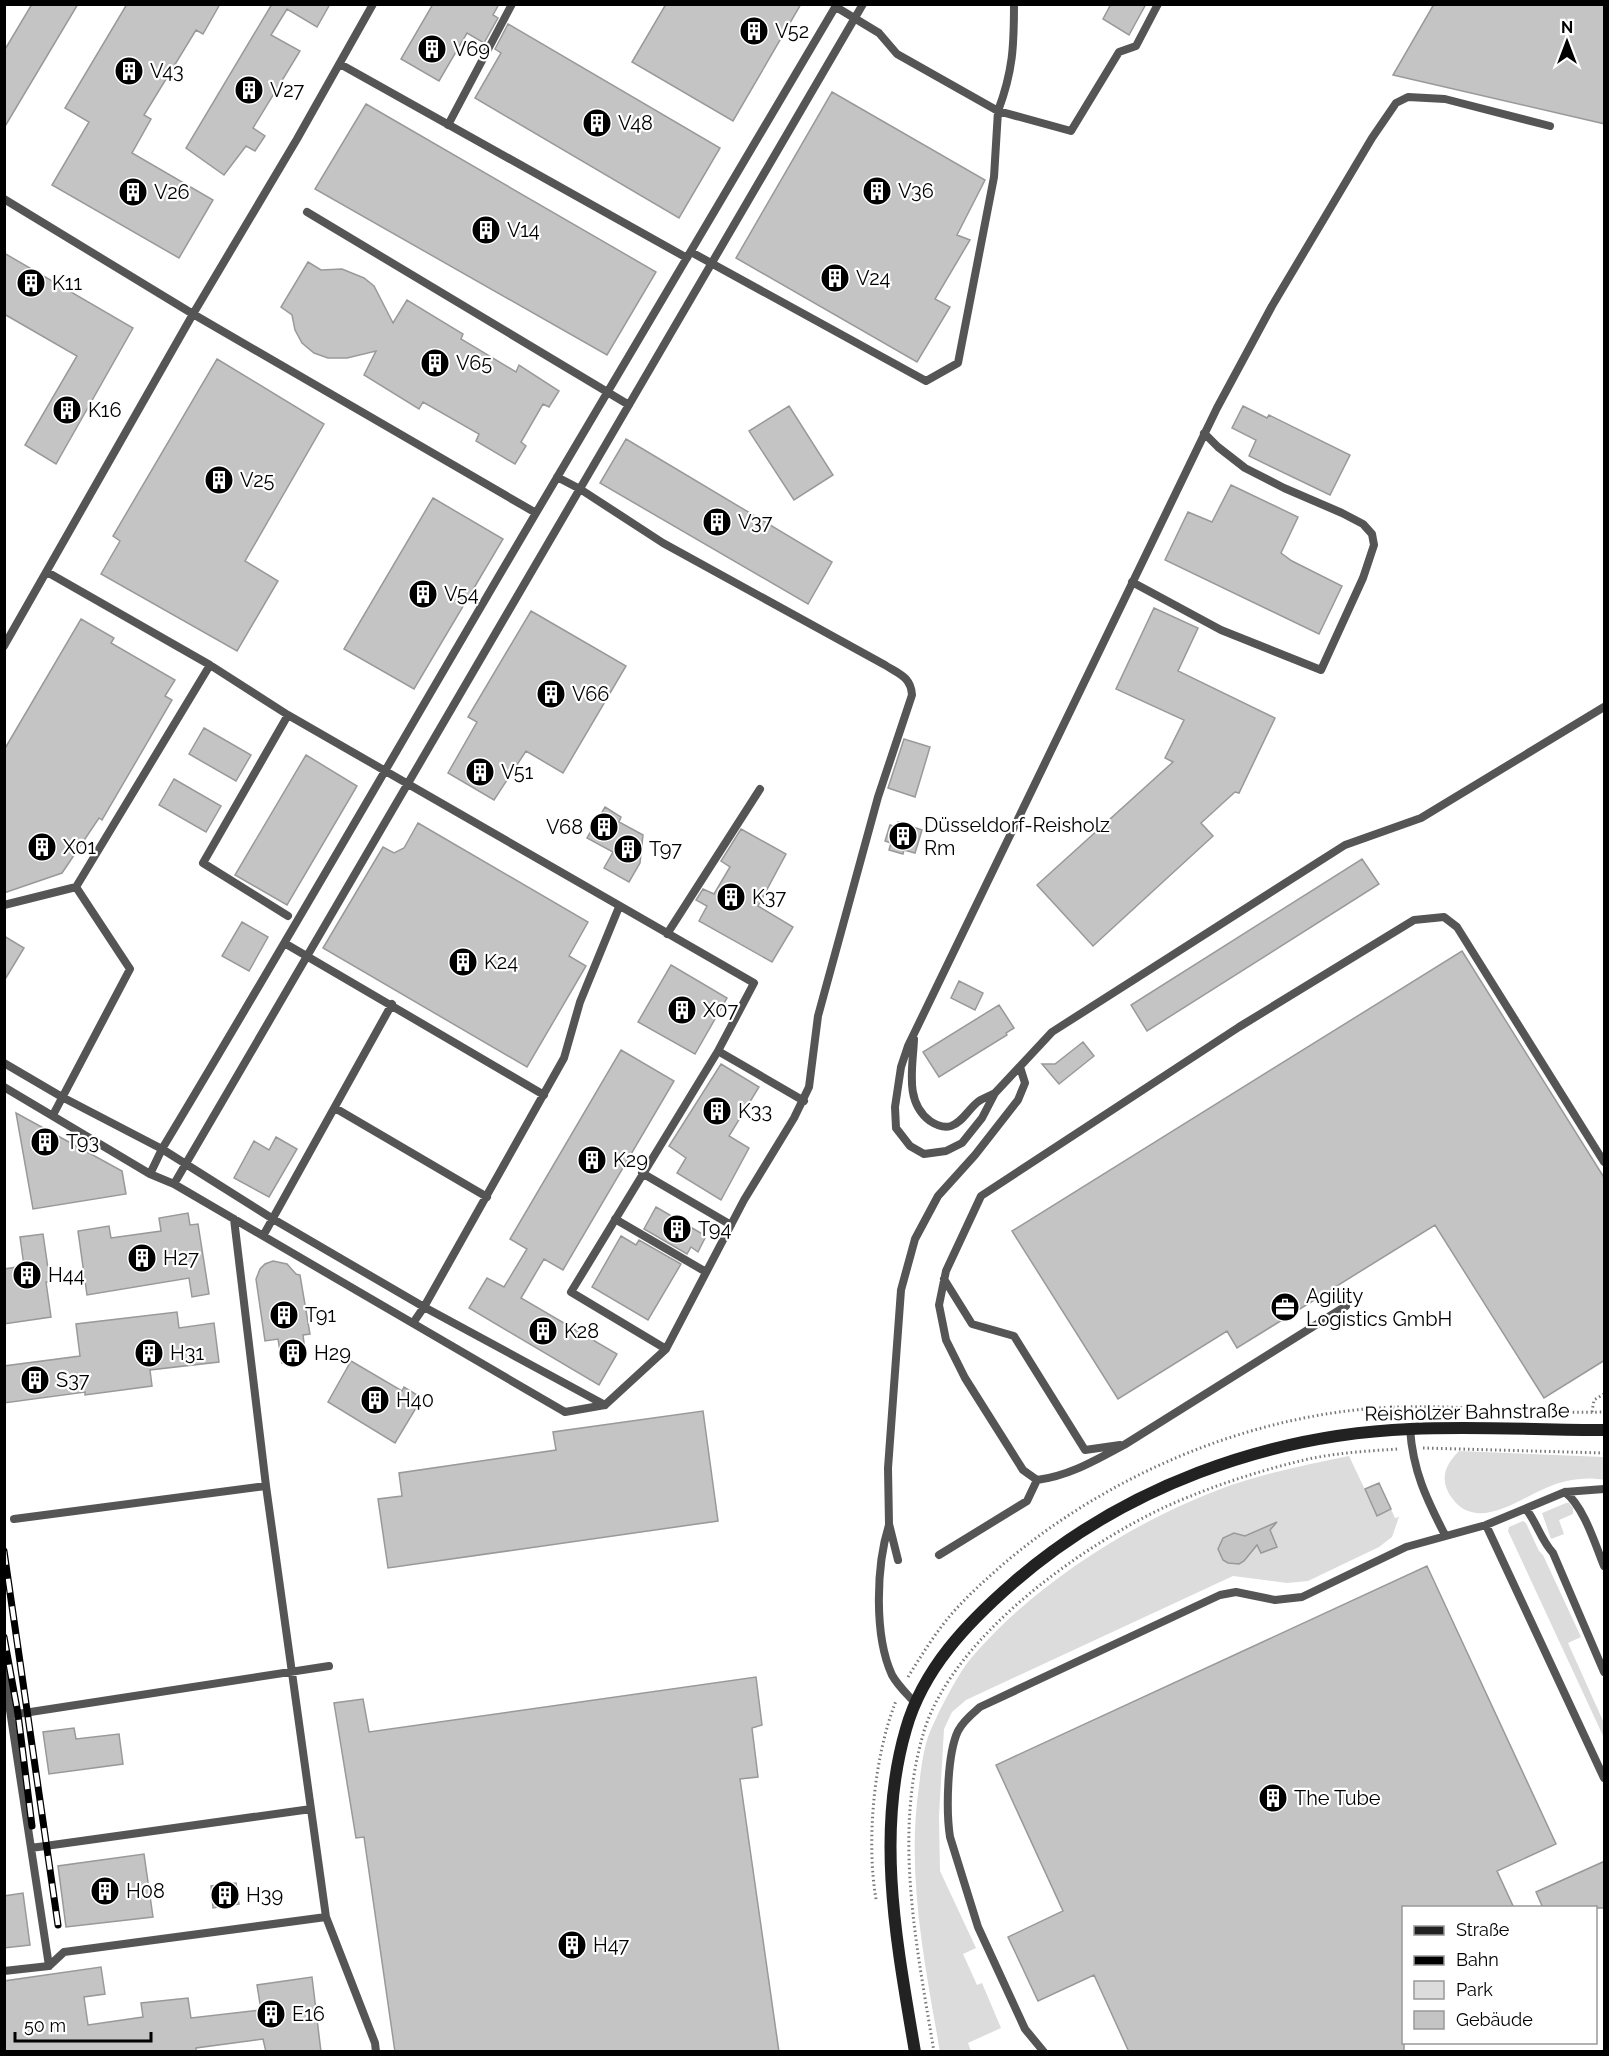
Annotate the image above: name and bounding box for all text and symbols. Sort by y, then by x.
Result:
north arrow [1537,12,1597,72]
building icon: V52 [738,15,770,47]
text: N [1561,18,1573,37]
place label: V52 [775,19,809,43]
building icon: V69 [416,33,448,65]
place label: V69 [453,37,490,61]
building icon: V43 [113,55,145,87]
place label: V43 [150,59,184,83]
building icon: V27 [233,74,265,106]
place label: V27 [270,78,305,102]
building icon: V48 [581,107,613,139]
place label: V48 [618,111,653,135]
building icon: V36 [861,175,893,207]
building icon: V26 [117,176,149,208]
place label: V36 [898,179,934,203]
place label: V26 [154,180,190,204]
building icon: V14 [470,214,502,246]
place label: V14 [507,218,540,242]
building icon: V24 [819,262,851,294]
place label: V24 [856,266,891,290]
building icon: K11 [15,267,47,299]
place label: K11 [52,271,82,295]
building icon: V65 [419,347,451,379]
place label: V65 [456,351,492,375]
building icon: K16 [51,394,83,426]
place label: K16 [88,398,121,422]
building icon: V25 [203,464,235,496]
place label: V25 [240,468,275,492]
building icon: V37 [701,506,733,538]
place label: V37 [738,510,773,534]
building icon: V54 [407,578,439,610]
place label: V54 [444,582,479,606]
building icon: V66 [535,678,567,710]
place label: V66 [572,682,609,706]
building icon: V51 [464,756,496,788]
place label: V51 [501,760,534,784]
building icon: V68 [588,811,620,843]
place label: Düsseldorf-Reisholz Rm [924,813,1110,860]
place label: V68 [546,815,583,839]
building icon: Düsseldorf-Reisholz Rm [887,820,919,852]
building icon: X01 [26,831,58,863]
building icon: T97 [612,833,644,865]
place label: X01 [63,835,97,859]
place label: T97 [649,837,682,861]
building icon: K37 [715,881,747,913]
place label: K37 [752,885,786,909]
building icon: K24 [447,946,479,978]
place label: K24 [484,950,518,974]
building icon: X07 [666,994,698,1026]
place label: X07 [703,998,738,1022]
building icon: K33 [701,1095,733,1127]
place label: K33 [738,1099,772,1123]
building icon: T93 [29,1126,61,1158]
place label: T93 [66,1130,99,1154]
building icon: K29 [576,1144,608,1176]
place label: K29 [613,1148,648,1172]
building icon: T94 [661,1213,693,1245]
place label: T94 [698,1217,731,1241]
building icon: H27 [126,1242,158,1274]
place label: H27 [163,1246,199,1270]
building icon: H44 [11,1259,43,1291]
place label: H44 [48,1263,85,1287]
place label: Agility Logistics GmbH [1306,1284,1452,1331]
office icon: Agility Logistics GmbH [1269,1291,1301,1323]
building icon: T91 [268,1299,300,1331]
place label: T91 [305,1303,336,1327]
building icon: K28 [527,1315,559,1347]
place label: K28 [564,1319,599,1343]
building icon: H31 [133,1337,165,1369]
building icon: H29 [277,1337,309,1369]
place label: H31 [170,1341,204,1365]
place label: H29 [314,1341,351,1365]
building icon: S37 [19,1364,51,1396]
place label: S37 [56,1368,90,1392]
building icon: H40 [359,1384,391,1416]
place label: H40 [396,1388,434,1412]
street label: Reisholzer Bahnstraße [1364,1398,1570,1426]
building icon: The Tube [1257,1782,1289,1814]
place label: The Tube [1294,1786,1381,1810]
building icon: H08 [89,1875,121,1907]
place label: H08 [126,1879,165,1903]
building icon: H39 [209,1879,241,1911]
place label: H39 [246,1883,283,1907]
legend [1402,1906,1597,2044]
text: Straße [1456,1919,1510,1940]
building icon: H47 [556,1929,588,1961]
place label: H47 [593,1933,630,1957]
text: Bahn [1456,1949,1499,1970]
text: Park [1456,1979,1493,2000]
building icon: E16 [255,1998,287,2030]
place label: E16 [292,2002,325,2026]
scale bar [15,2005,152,2043]
text: Gebäude [1456,2009,1533,2030]
text: 50 m [24,2015,66,2036]

